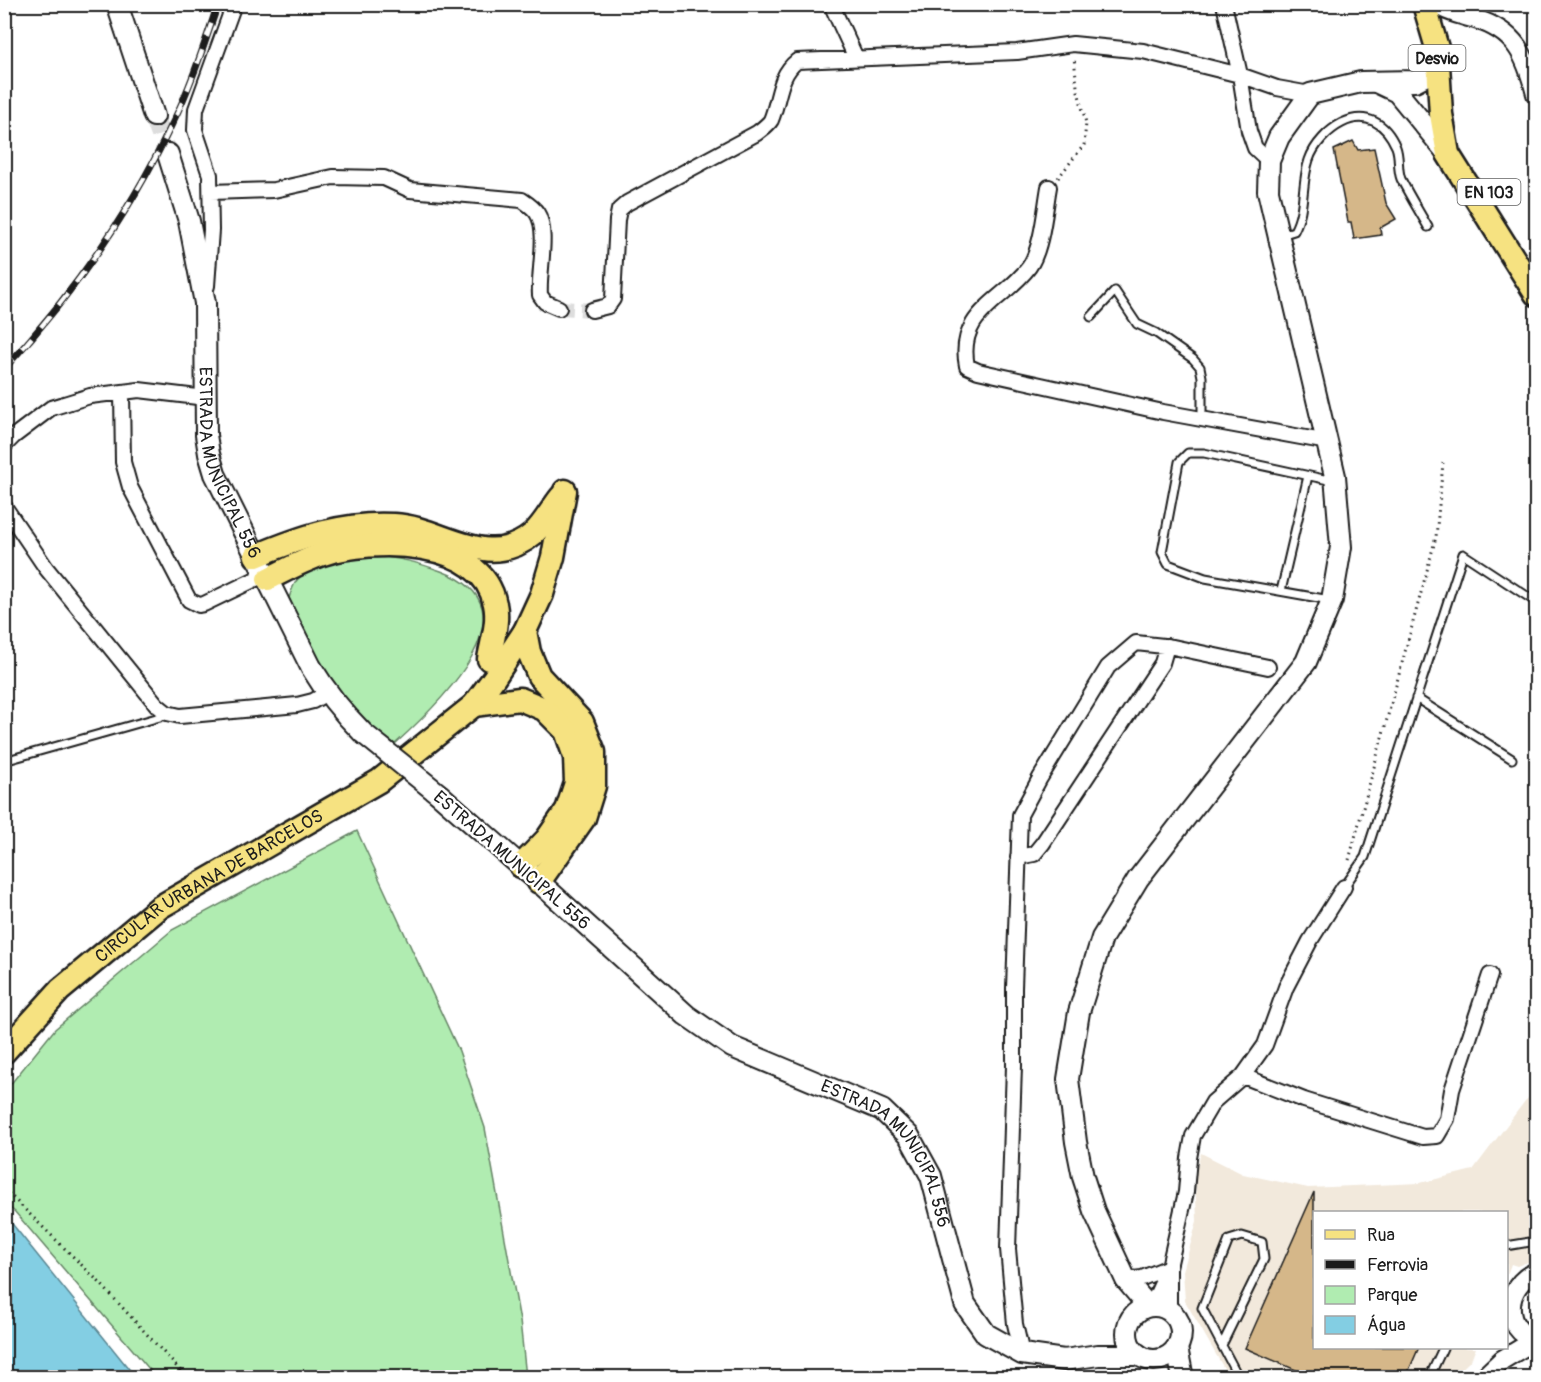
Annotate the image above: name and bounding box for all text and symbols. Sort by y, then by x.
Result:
road number: Desvio [1408,45,1466,71]
road number: EN 103 [1458,179,1520,205]
street label: ESTRADA MUNICIPAL 556 [193,367,266,562]
street label: ESTRADA MUNICIPAL 556 [428,786,595,935]
street label: CIRCULAR URBANA DE BARCELOS [91,805,327,968]
street label: ESTRADA MUNICIPAL 556 [817,1075,955,1230]
legend [1313,1211,1508,1349]
text: Rua [1367,1224,1395,1247]
text: Ferrovia [1367,1254,1428,1277]
text: Parque [1367,1284,1417,1307]
text: Água [1367,1314,1406,1337]

